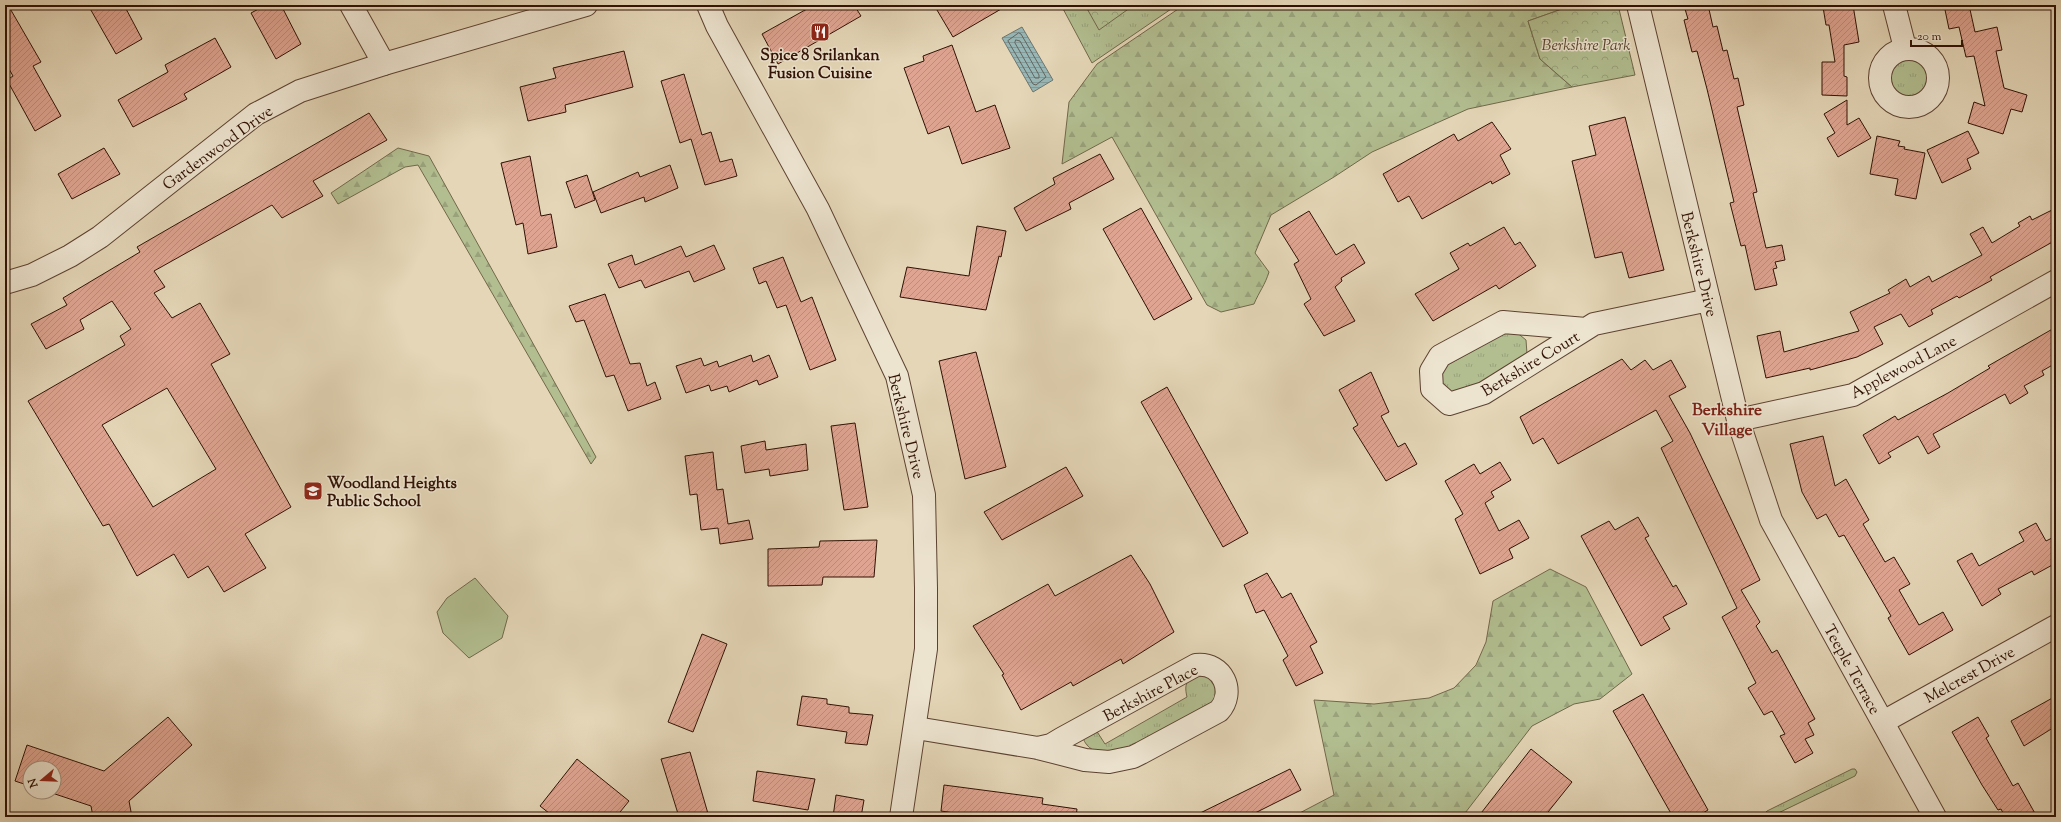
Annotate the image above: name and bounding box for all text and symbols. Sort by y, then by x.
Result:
restaurant icon: Spice 8 Srilankan Fusion Cuisine [809,21,831,43]
scale bar [1911,22,1962,48]
text: 20 m [1917,28,1942,46]
park label: Berkshire Park [1542,35,1630,58]
place label: Spice 8 Srilankan Fusion Cuisine [760,45,880,86]
street label: Gardenwood Drive [159,101,278,197]
street label: Berkshire Drive [1673,210,1722,320]
street label: Berkshire Court [1478,326,1585,404]
street label: Applewood Lane [1847,331,1961,406]
street label: Berkshire Drive [880,372,929,482]
district label: Berkshire Village [1692,399,1762,443]
place label: Woodland Heights Public School [327,473,457,514]
school or university icon: Woodland Heights Public School [302,480,324,502]
street label: Teeple Terrace [1817,621,1885,719]
street label: Melcrest Drive [1921,642,2020,711]
street label: Berkshire Place [1100,660,1203,729]
north arrow [22,760,62,800]
text: N [24,776,43,791]

